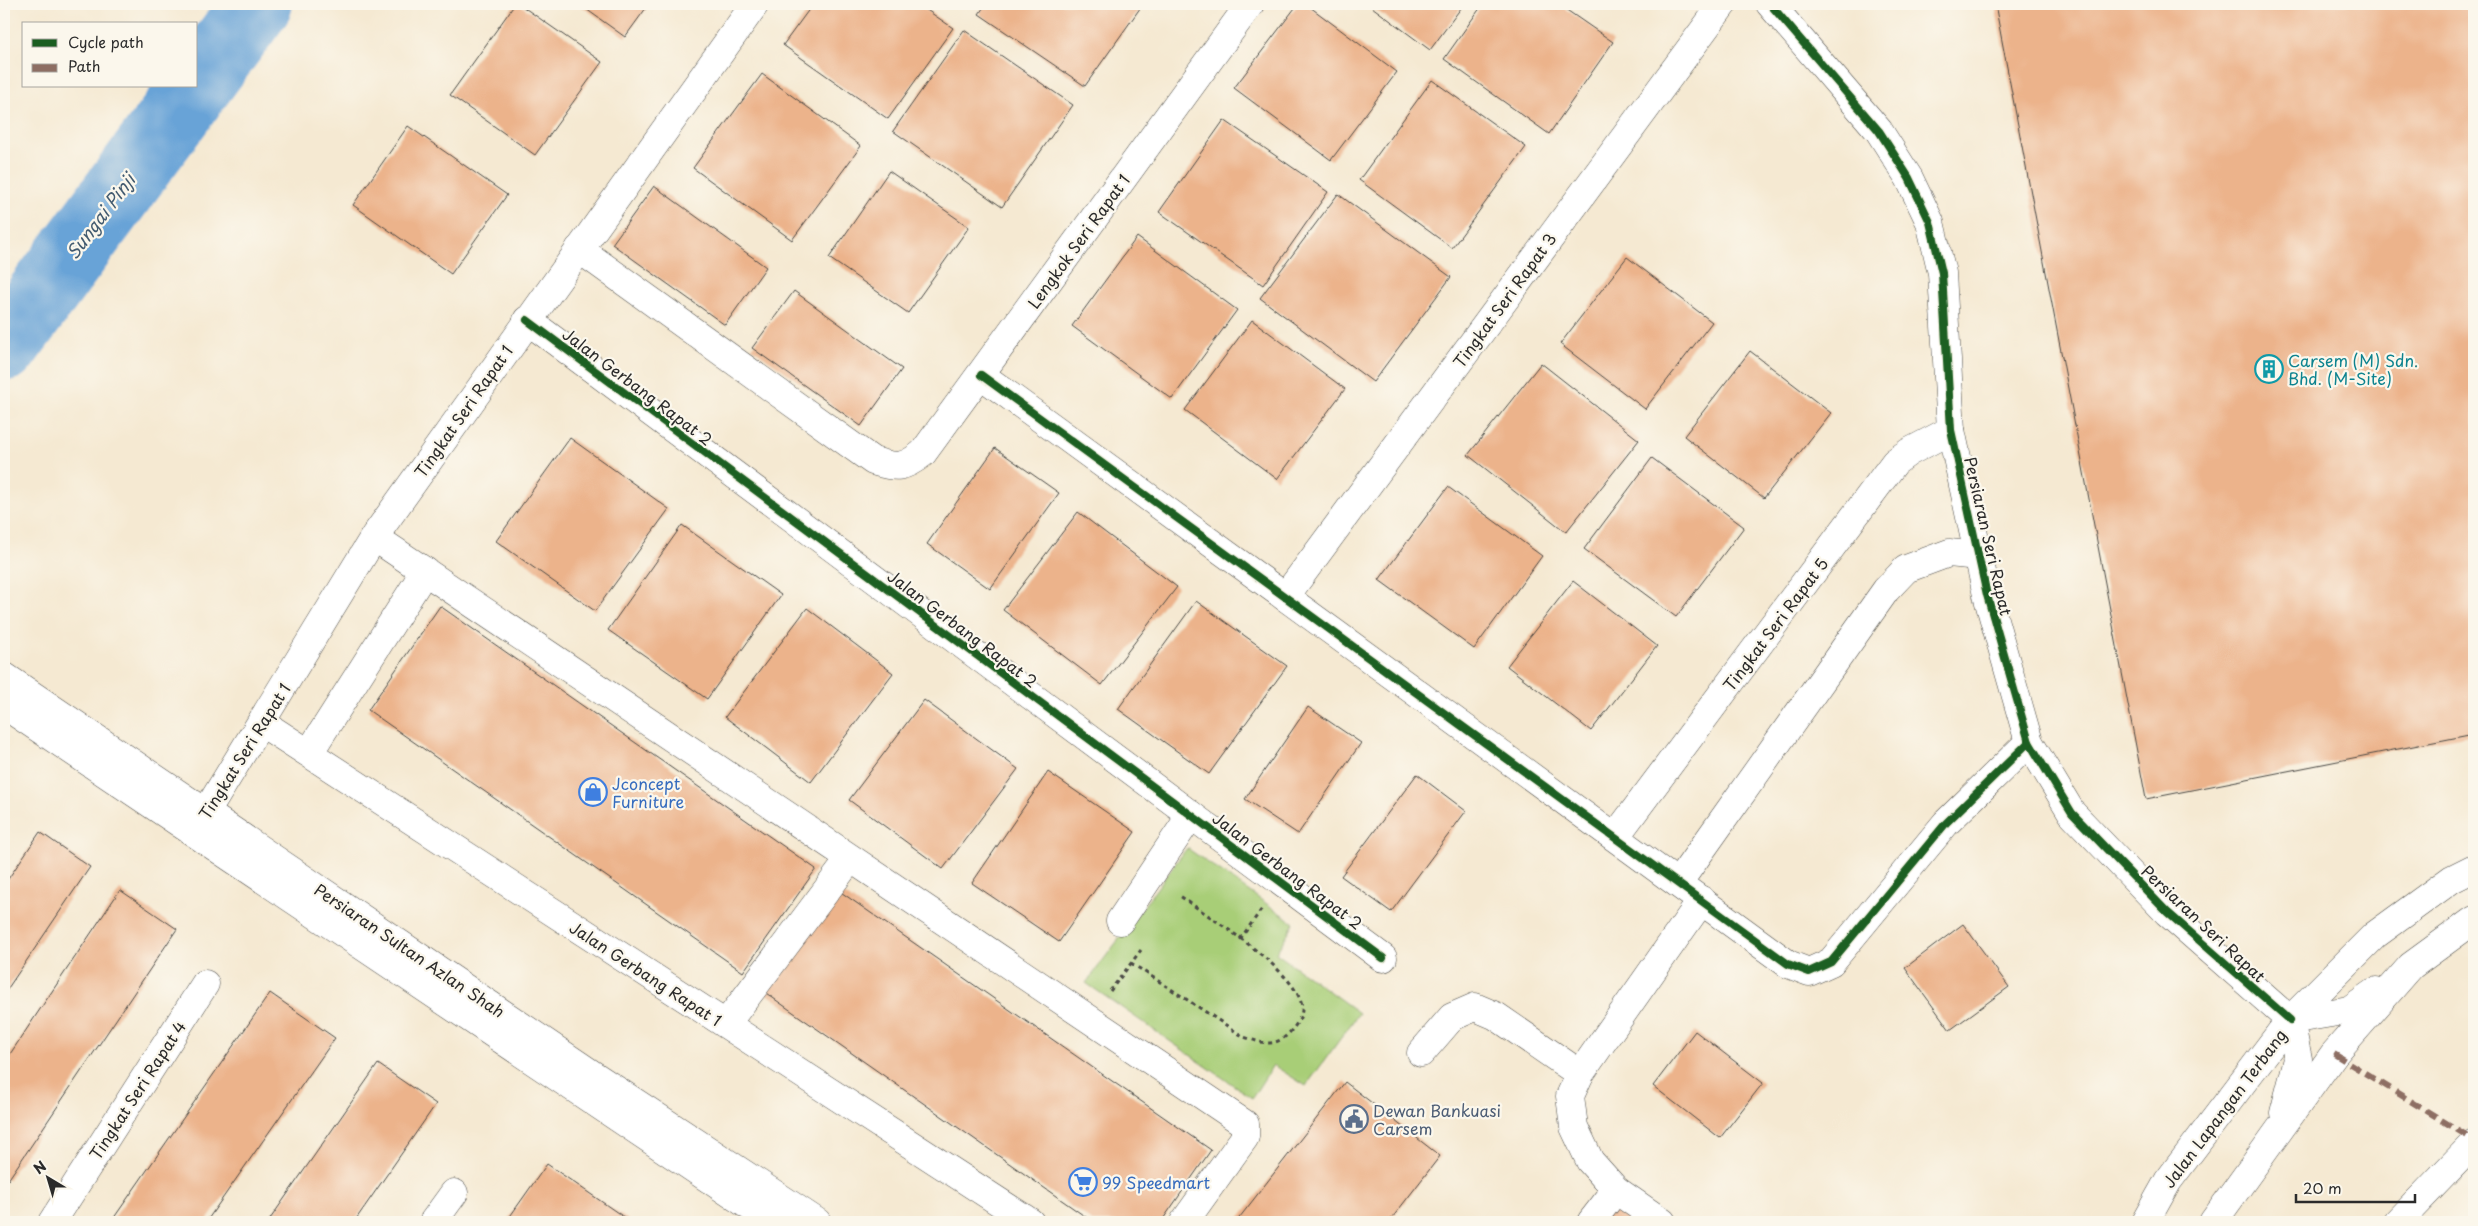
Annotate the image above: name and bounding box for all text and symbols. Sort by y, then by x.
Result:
legend [22,22,198,88]
text: Cycle path [68,30,144,53]
text: Path [68,54,100,77]
water label: Sungai Pinji [59,165,143,264]
street label: Lengkok Seri Rapat 1 [1021,169,1135,313]
street label: Tingkat Seri Rapat 3 [1447,228,1561,372]
street label: Jalan Gerbang Rapat 2 [558,322,718,450]
street label: Tingkat Seri Rapat 1 [408,340,518,482]
place label: Carsem (M) Sdn. Bhd. (M-Site) [2288,348,2418,390]
building icon: Carsem (M) Sdn. Bhd. (M-Site) [2254,354,2284,384]
street label: Persiaran Seri Rapat [1959,454,2019,618]
street label: Tingkat Seri Rapat 5 [1717,552,1833,696]
street label: Jalan Gerbang Rapat 2 [883,564,1043,692]
street label: Tingkat Seri Rapat 1 [192,678,296,824]
place label: Jconcept Furniture [612,771,685,813]
shop icon: Jconcept Furniture [578,777,608,807]
street label: Jalan Gerbang Rapat 2 [1208,806,1368,934]
street label: Persiaran Seri Rapat [2137,859,2272,987]
street label: Persiaran Sultan Azlan Shah [310,877,510,1023]
street label: Jalan Gerbang Rapat 1 [565,915,727,1031]
street label: Tingkat Seri Rapat 4 [83,1016,191,1164]
street label: Jalan Lapangan Terbang [2156,1024,2292,1192]
place label: Dewan Bankuasi Carsem [1373,1098,1501,1140]
public building icon: Dewan Bankuasi Carsem [1339,1104,1369,1134]
north arrow [22,1154,72,1204]
text: N [29,1156,51,1179]
supermarket icon: 99 Speedmart [1068,1167,1098,1197]
place label: 99 Speedmart [1102,1170,1210,1194]
scale bar [2296,1171,2414,1203]
text: 20 m [2303,1176,2342,1199]

